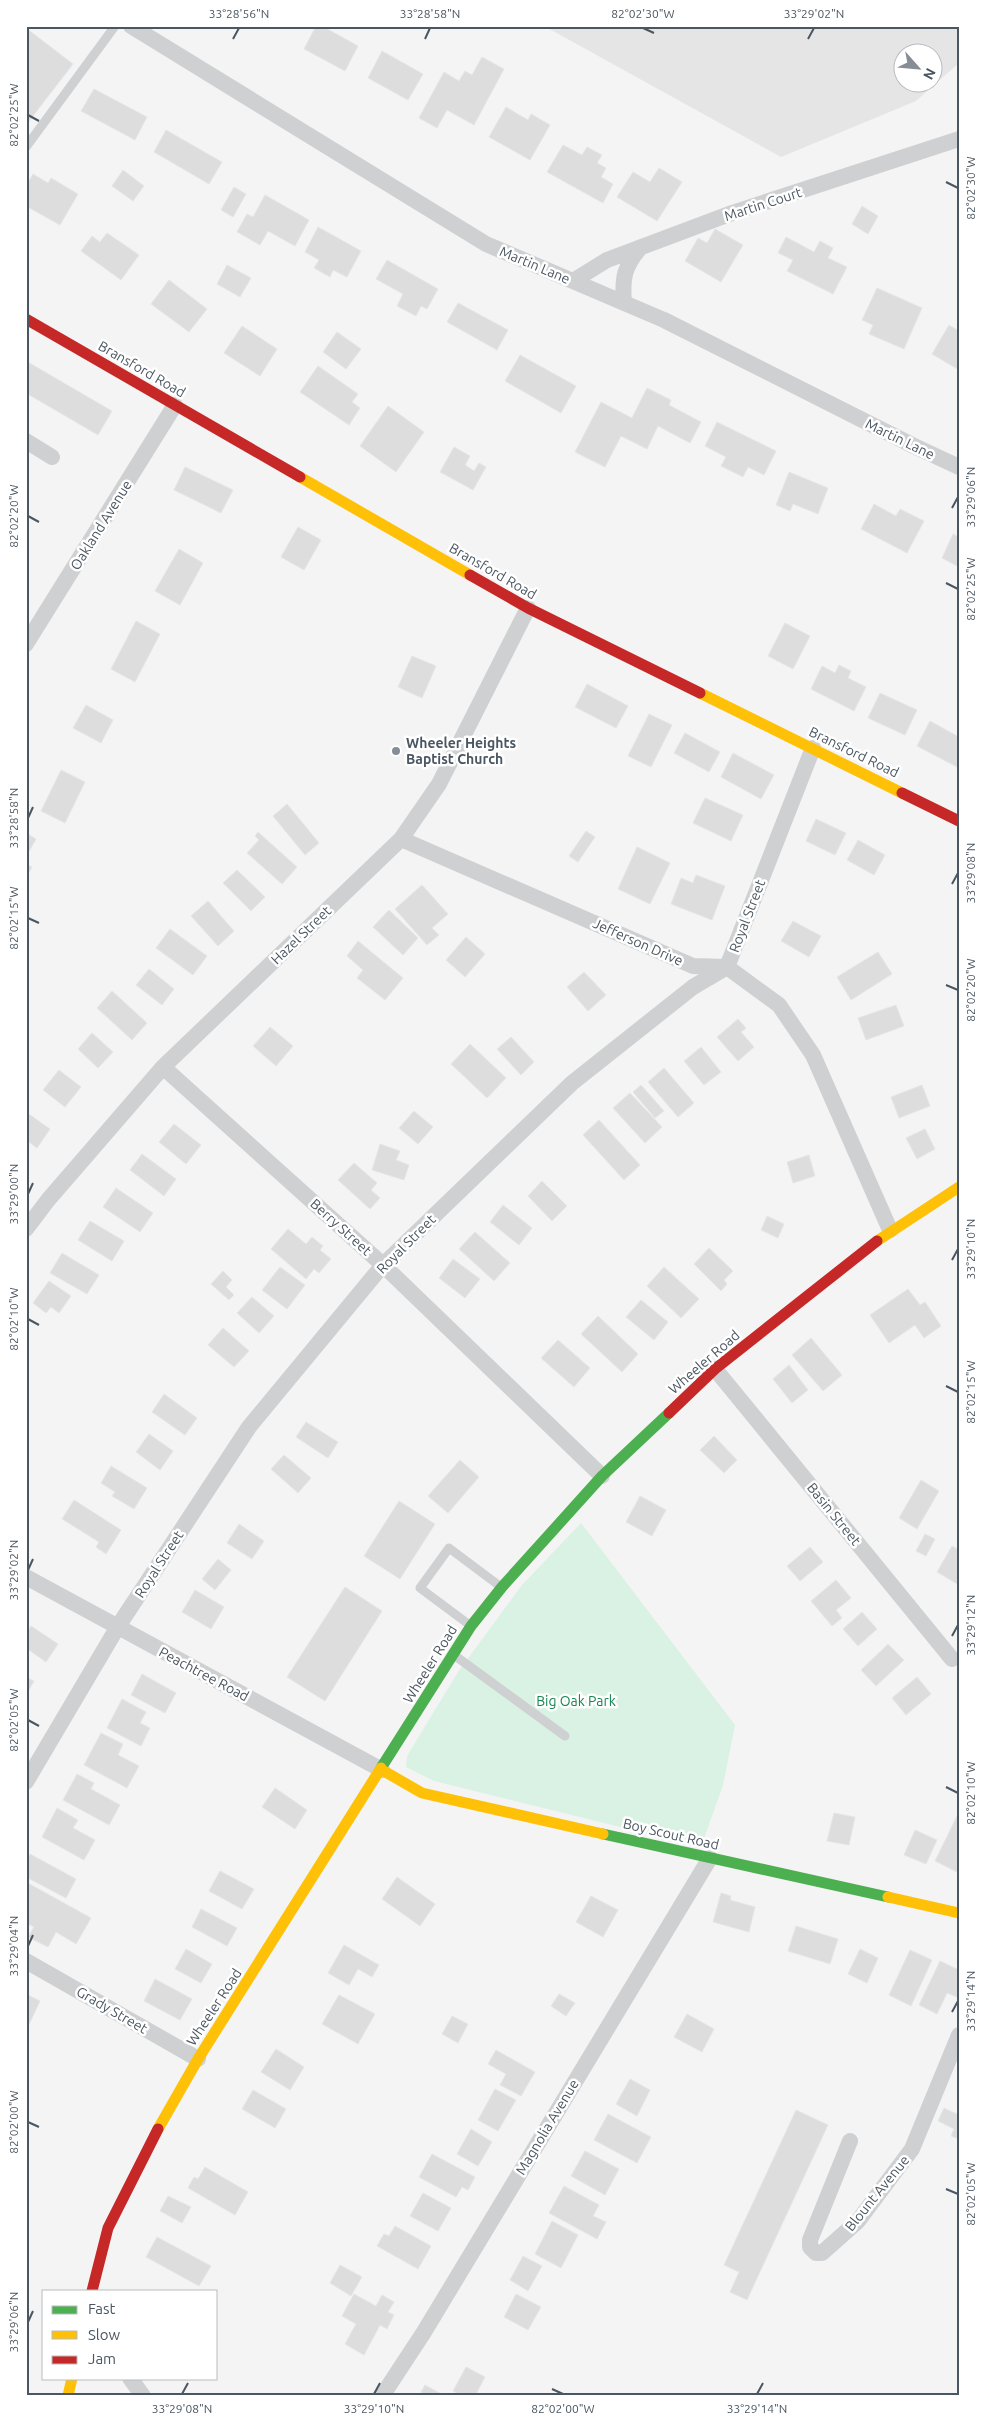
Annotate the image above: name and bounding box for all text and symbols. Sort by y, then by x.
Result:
text: 33°28'56"N [209,7,269,20]
text: 33°28'58"N [400,7,460,20]
text: 82°02'30"W [611,7,675,20]
text: 33°29'02"N [784,7,844,20]
north arrow [892,42,942,92]
text: N [920,66,939,82]
text: 82°02'25"W [7,83,20,147]
text: 82°02'30"W [964,156,977,220]
street label: Martin Court [722,184,804,224]
street label: Martin Lane [497,243,573,287]
street label: Bransford Road [96,338,188,400]
street label: Martin Lane [863,415,937,463]
text: 33°29'06"N [964,467,977,527]
street label: Oakland Avenue [67,477,135,573]
text: 82°02'20"W [7,484,20,548]
street label: Bransford Road [447,540,539,602]
text: 82°02'25"W [964,557,977,621]
street label: Bransford Road [806,723,902,781]
place label: Wheeler Heights Baptist Church [406,735,516,767]
marker: Wheeler Heights Baptist Church [390,745,402,757]
text: 33°28'58"N [7,788,20,848]
text: 33°29'08"N [964,843,977,903]
street label: Royal Street [726,877,768,955]
text: 82°02'15"W [7,886,20,950]
street label: Hazel Street [268,902,335,967]
street label: Jefferson Drive [590,915,686,969]
text: 82°02'20"W [964,958,977,1022]
text: 33°29'00"N [7,1164,20,1224]
street label: Berry Street [307,1195,375,1259]
street label: Royal Street [373,1211,439,1277]
text: 33°29'10"N [964,1219,977,1279]
text: 82°02'10"W [7,1287,20,1351]
street label: Wheeler Road [665,1327,743,1397]
text: 82°02'15"W [964,1360,977,1424]
street label: Basin Street [804,1479,864,1549]
street label: Royal Street [131,1527,187,1601]
text: 33°29'02"N [7,1540,20,1600]
text: 33°29'12"N [964,1595,977,1655]
street label: Wheeler Road [400,1622,460,1706]
street label: Peachtree Road [156,1644,252,1704]
text: 82°02'05"W [7,1688,20,1752]
park label: Big Oak Park [536,1693,616,1709]
text: 82°02'10"W [964,1761,977,1825]
street label: Boy Scout Road [621,1815,721,1853]
text: 33°29'04"N [7,1916,20,1976]
street label: Wheeler Road [183,1965,245,2049]
text: 33°29'14"N [964,1971,977,2031]
street label: Grady Street [74,1983,151,2037]
street label: Magnolia Avenue [512,2076,582,2178]
text: 82°02'00"W [7,2090,20,2154]
street label: Blount Avenue [842,2152,912,2234]
text: 82°02'05"W [964,2162,977,2226]
legend [42,2290,218,2380]
text: 33°29'06"N [7,2292,20,2352]
text: Fast [88,2300,116,2317]
text: Slow [88,2326,121,2343]
text: Jam [88,2350,116,2367]
text: 33°29'08"N [152,2402,212,2415]
text: 33°29'10"N [344,2402,404,2415]
text: 82°02'00"W [531,2402,595,2415]
text: 33°29'14"N [727,2402,787,2415]

